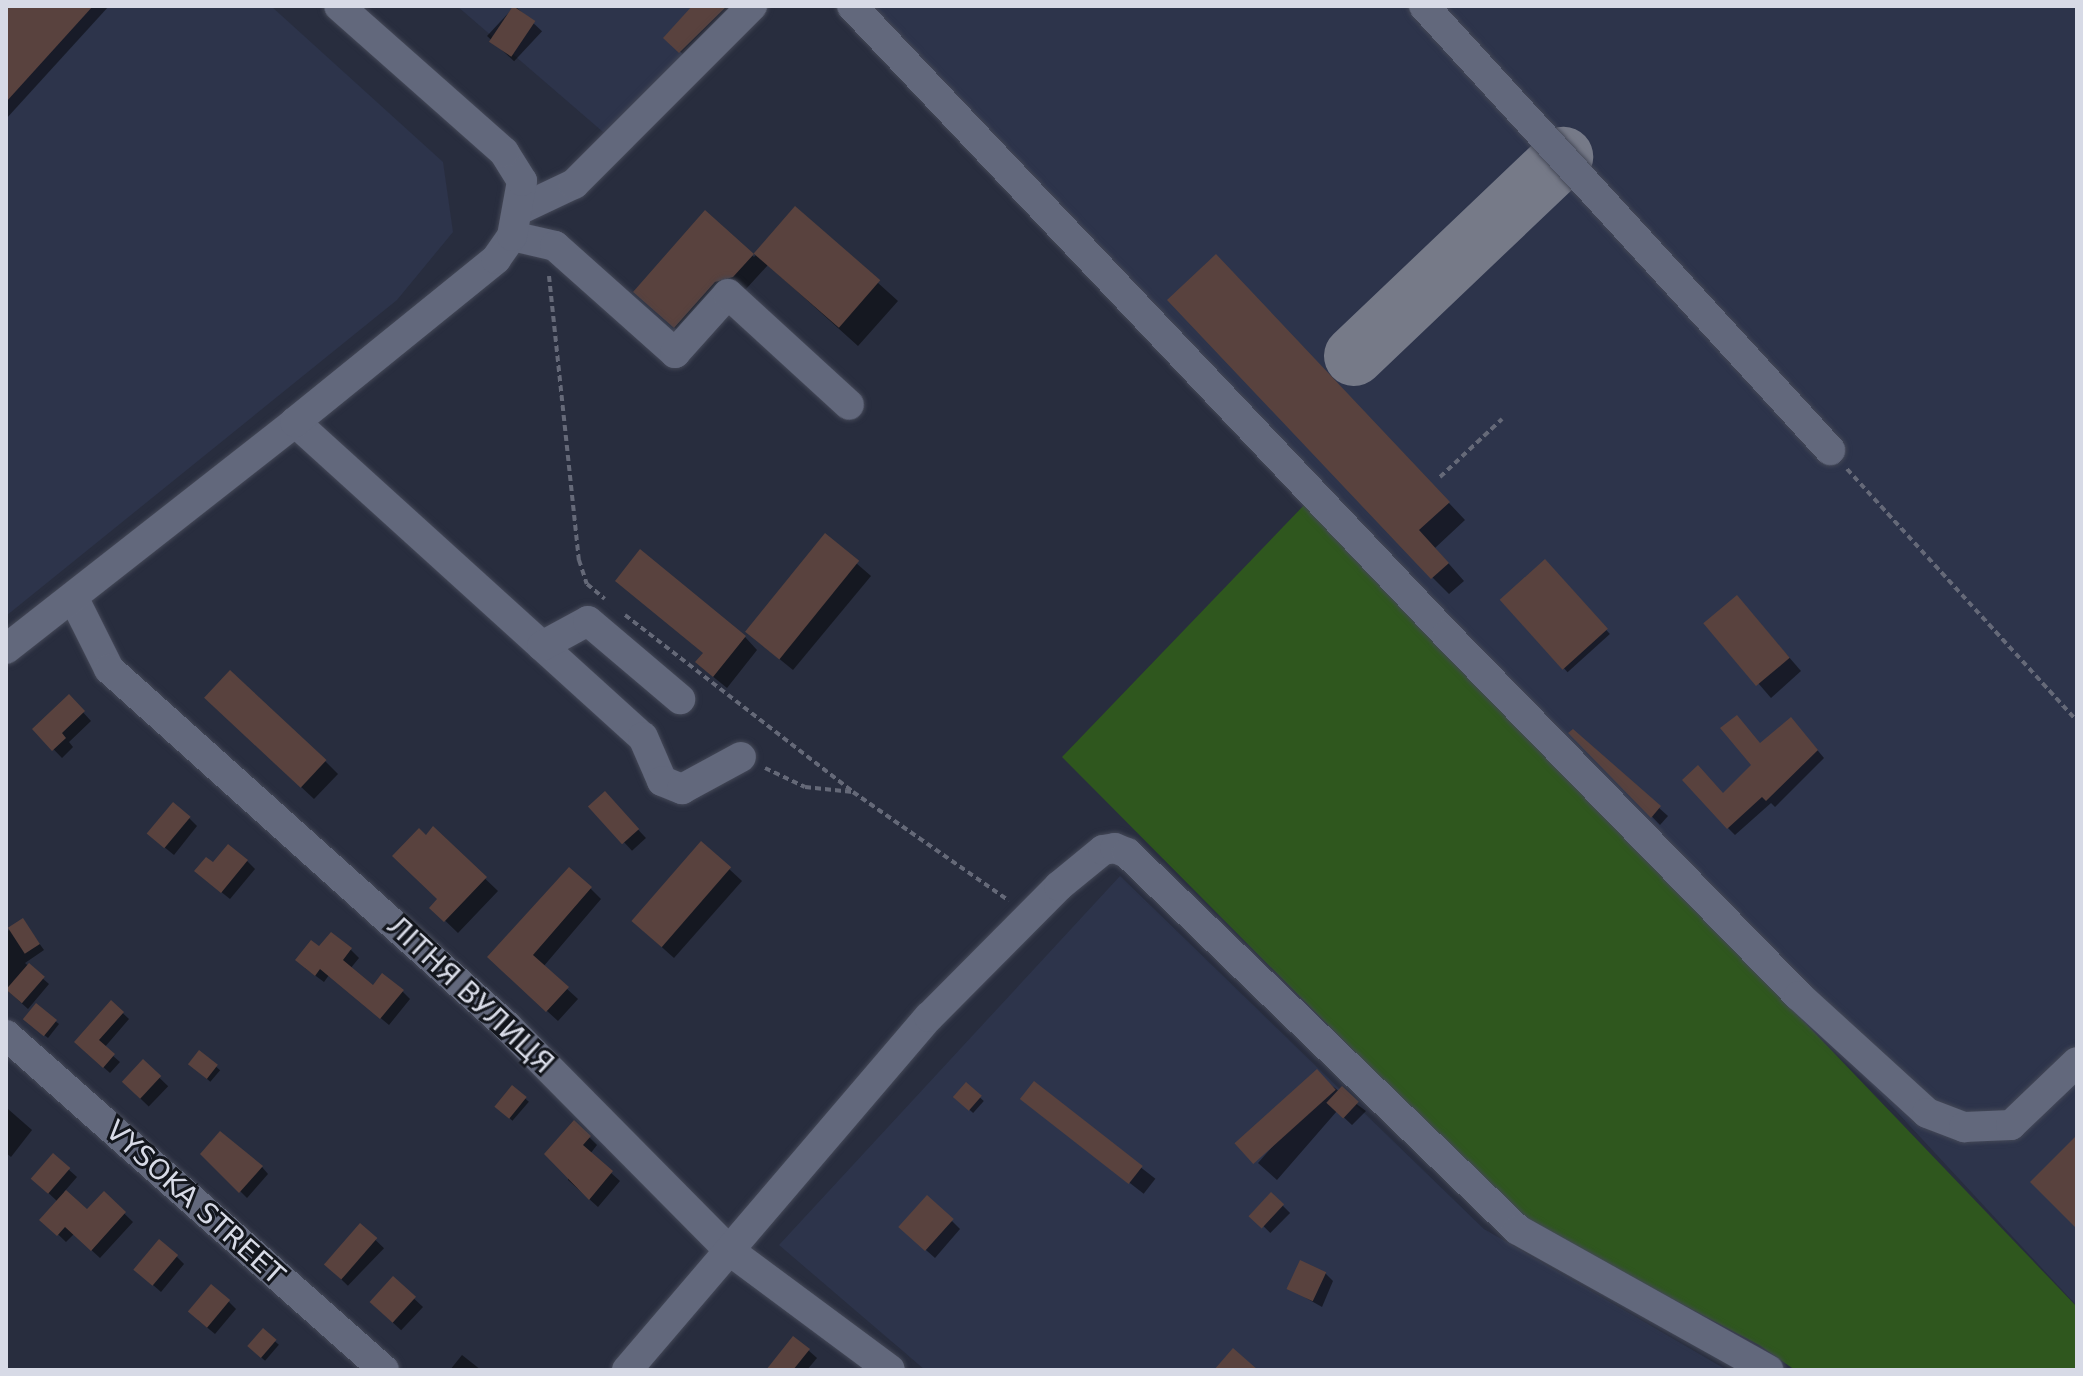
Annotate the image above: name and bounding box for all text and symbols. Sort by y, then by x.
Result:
street label: ЛІТНЯ ВУЛИЦЯ [380,909,560,1081]
street label: VYSOKA STREET [99,1114,291,1292]

